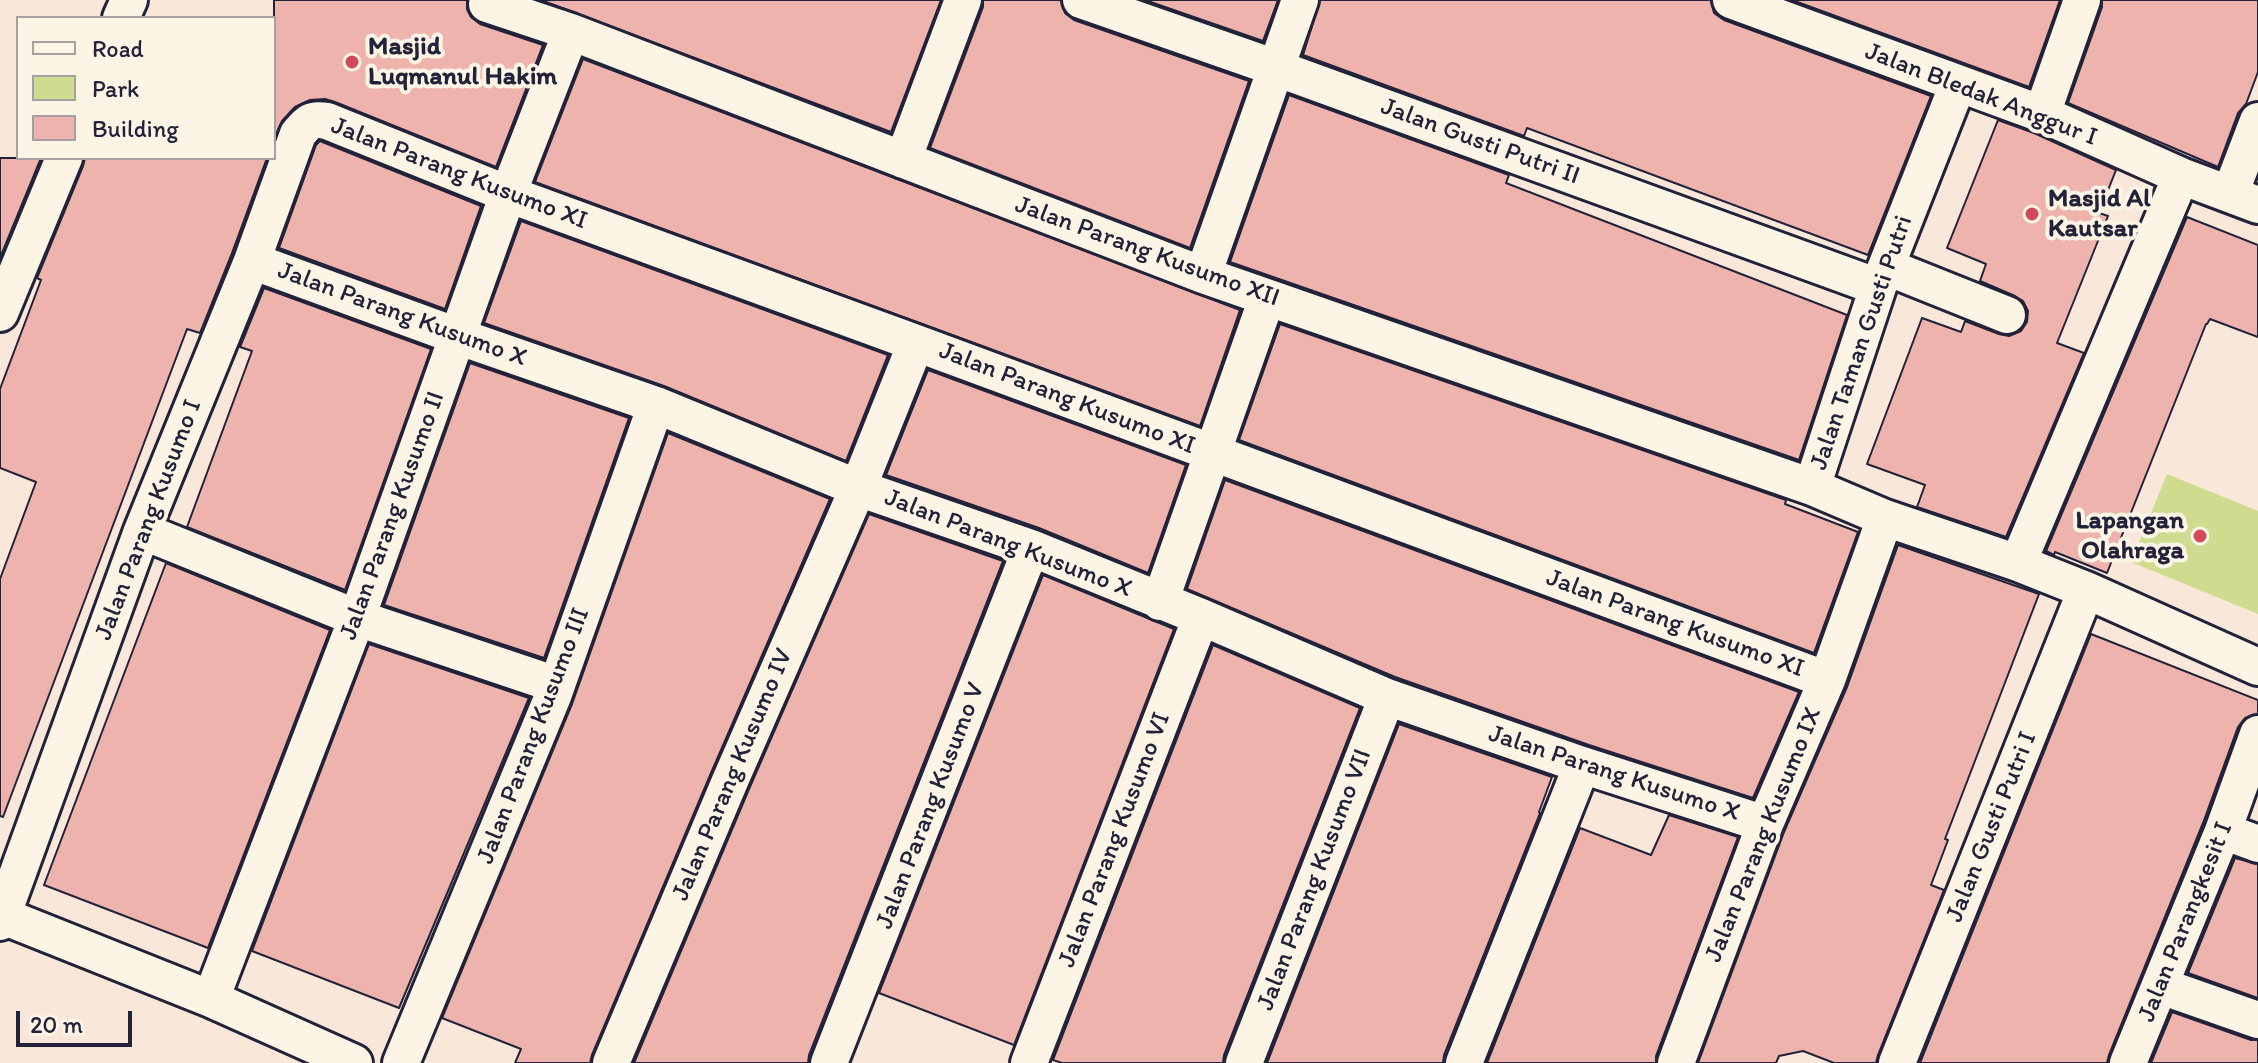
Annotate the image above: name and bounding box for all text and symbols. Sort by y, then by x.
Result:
legend [16,16,276,160]
place label: Masjid Luqmanul Hakim [368,31,557,92]
text: Road [92,34,144,63]
street label: Jalan Bledak Anggur I [1860,36,2102,154]
marker: Masjid Luqmanul Hakim [343,53,361,71]
text: Park [92,74,139,103]
street label: Jalan Gusti Putri II [1376,92,1584,192]
street label: Jalan Parang Kusumo XI [326,111,592,237]
text: Building [92,114,179,143]
place label: Masjid Al Kautsar [2048,183,2151,244]
street label: Jalan Parang Kusumo XII [1011,190,1283,314]
marker: Masjid Al Kautsar [2023,205,2041,223]
street label: Jalan Taman Gusti Putri [1804,212,1920,474]
street label: Jalan Parang Kusumo X [273,255,531,375]
street label: Jalan Parang Kusumo XI [934,336,1200,462]
street label: Jalan Parang Kusumo II [334,388,452,644]
street label: Jalan Parang Kusumo I [89,395,209,645]
street label: Jalan Parang Kusumo X [880,482,1136,606]
place label: Lapangan Olahraga [2075,505,2184,566]
marker: Lapangan Olahraga [2191,527,2209,545]
street label: Jalan Parang Kusumo XI [1542,563,1808,685]
street label: Jalan Parang Kusumo III [471,604,597,868]
street label: Jalan Parang Kusumo IV [666,644,800,906]
street label: Jalan Parang Kusumo V [870,679,992,933]
street label: Jalan Parang Kusumo IX [1699,703,1829,967]
street label: Jalan Parang Kusumo VI [1052,708,1178,972]
street label: Jalan Parang Kusumo X [1484,719,1744,829]
street label: Jalan Gusti Putri I [1940,727,2044,927]
street label: Jalan Parang Kusumo VII [1251,745,1379,1015]
street label: Jalan Parangkesit I [2132,817,2240,1027]
scale bar [20,995,136,1045]
text: 20 m [30,1010,83,1039]

